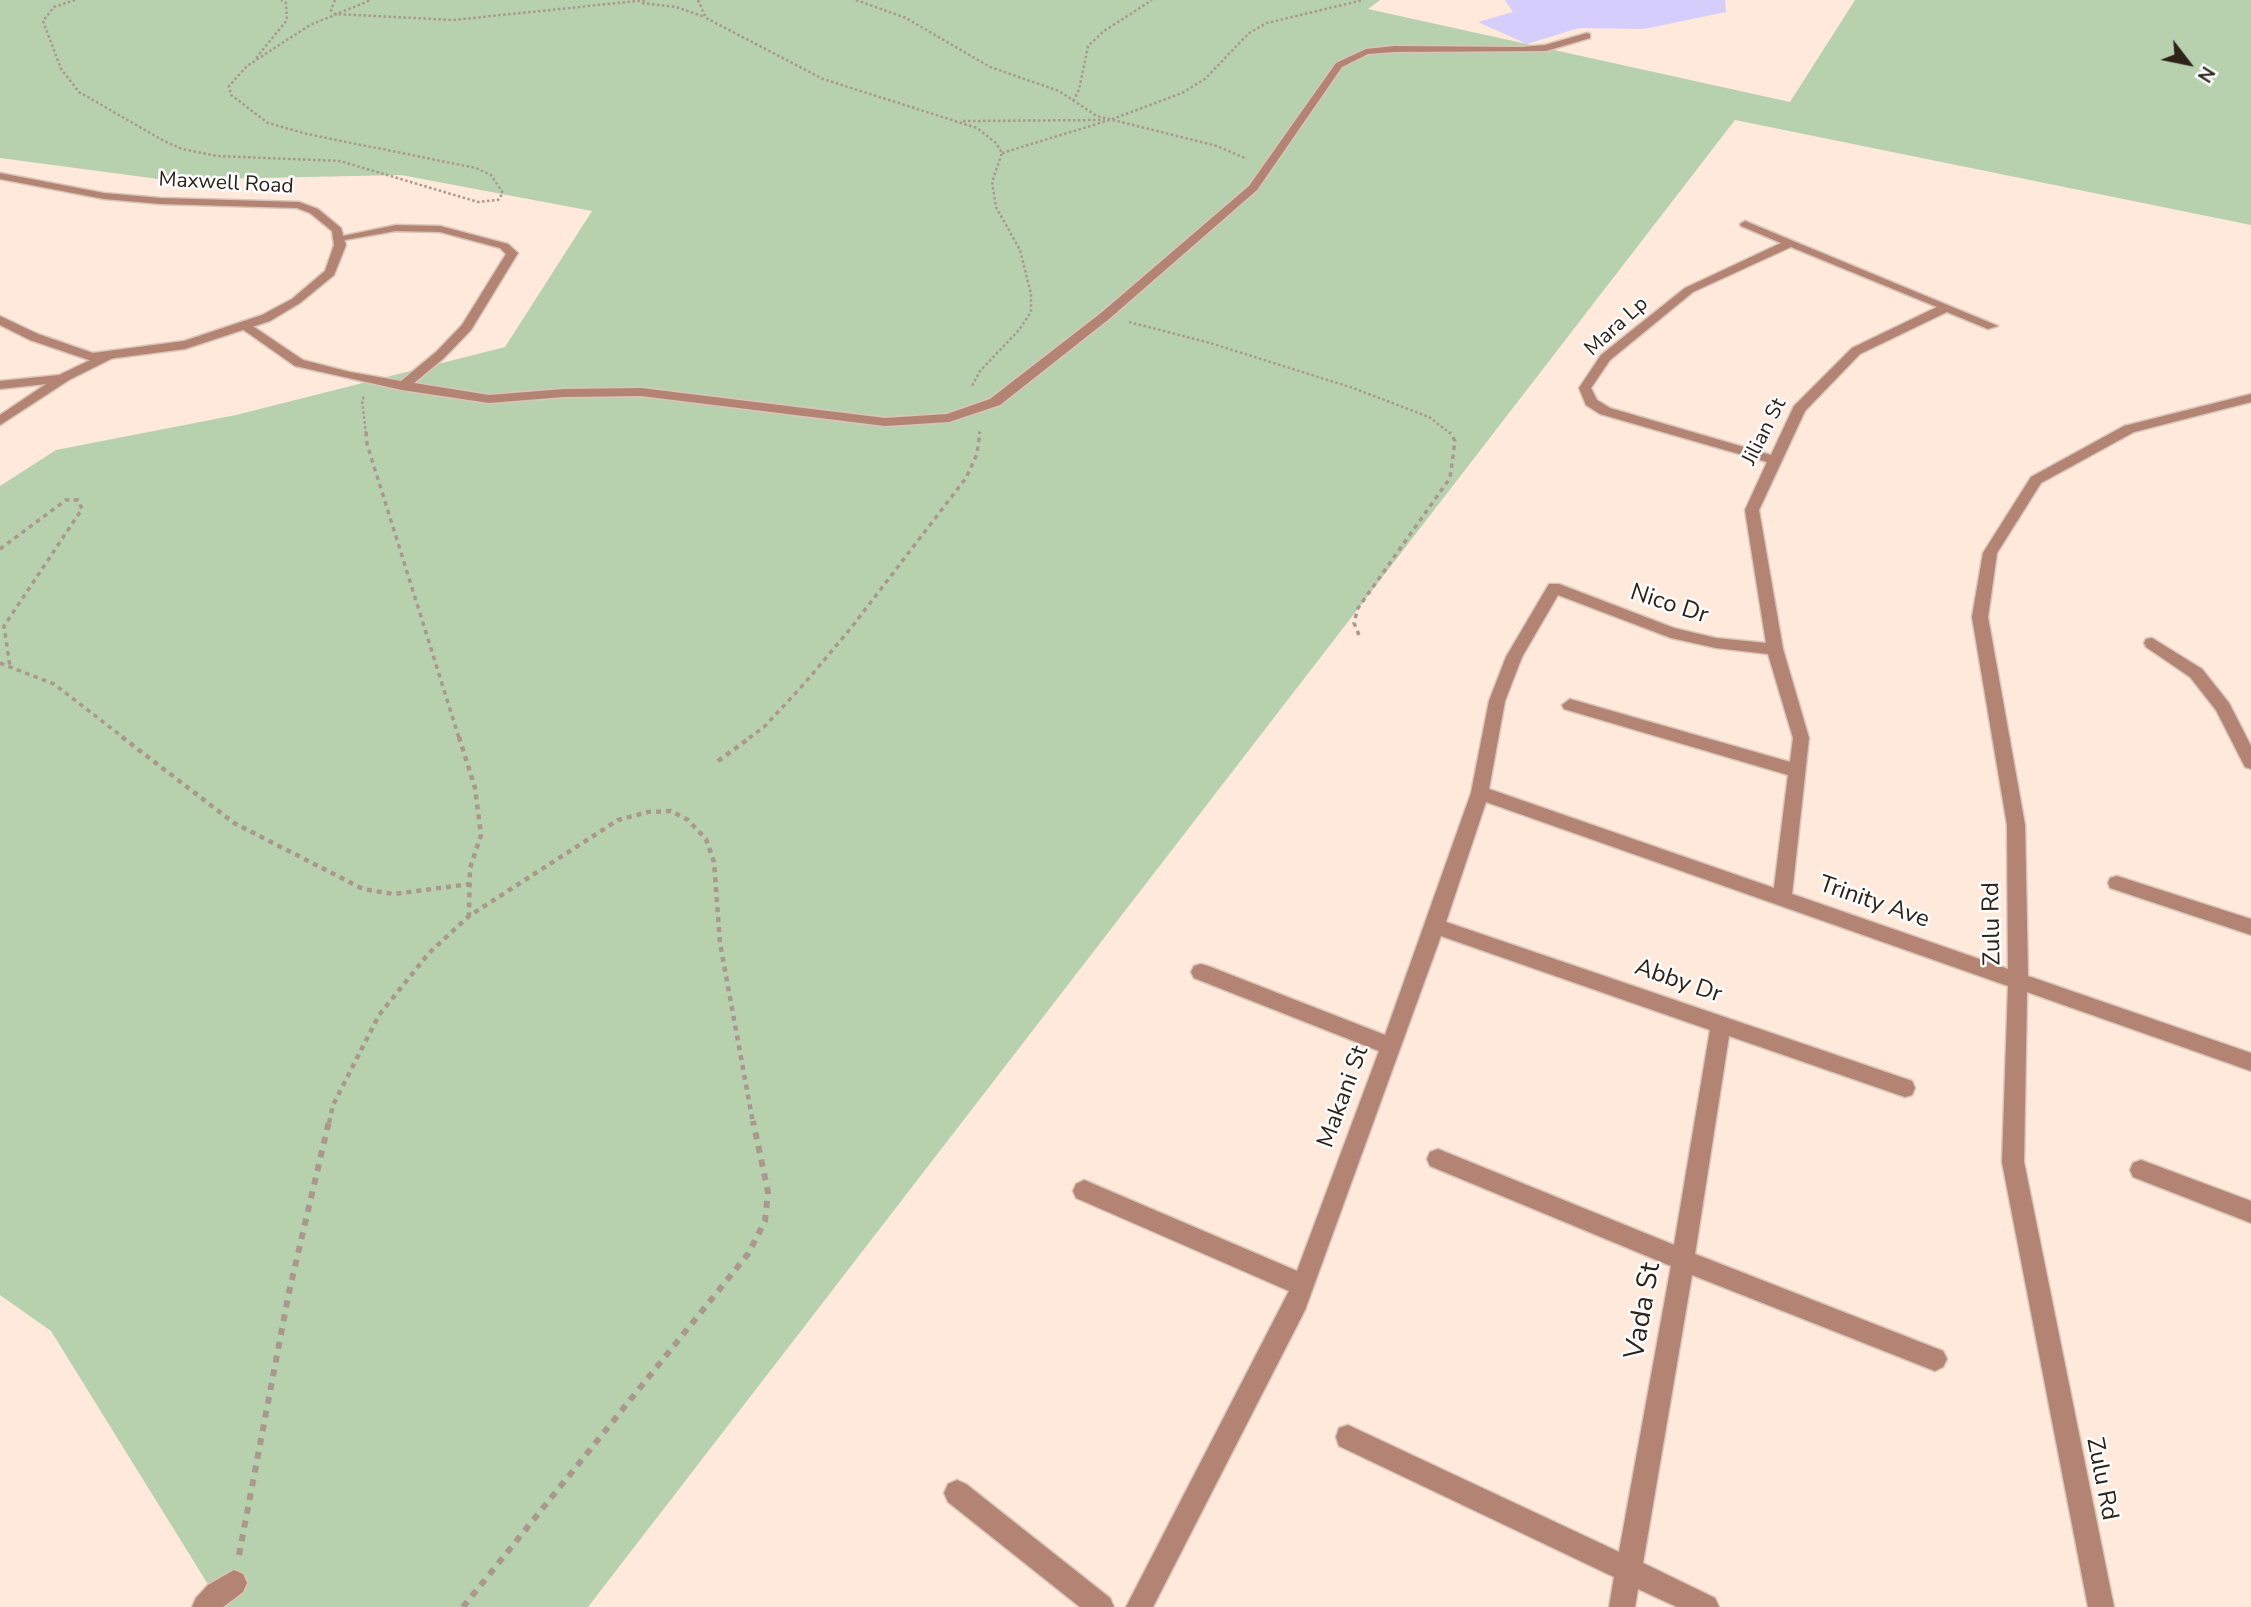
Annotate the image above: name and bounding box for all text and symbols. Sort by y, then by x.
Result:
north arrow [2153,28,2223,98]
text: N [2191,61,2221,87]
street label: Maxwell Road [158,168,294,200]
street label: Mara Lp [1580,292,1654,362]
street label: Jilian St [1738,394,1792,470]
street label: Nico Dr [1626,579,1712,631]
street label: Trinity Ave [1815,871,1933,935]
street label: Zulu Rd [1978,882,2008,966]
street label: Abby Dr [1631,954,1725,1010]
street label: Makani St [1312,1042,1376,1152]
street label: Vada St [1619,1260,1669,1362]
street label: Zulu Rd [2079,1435,2123,1523]

